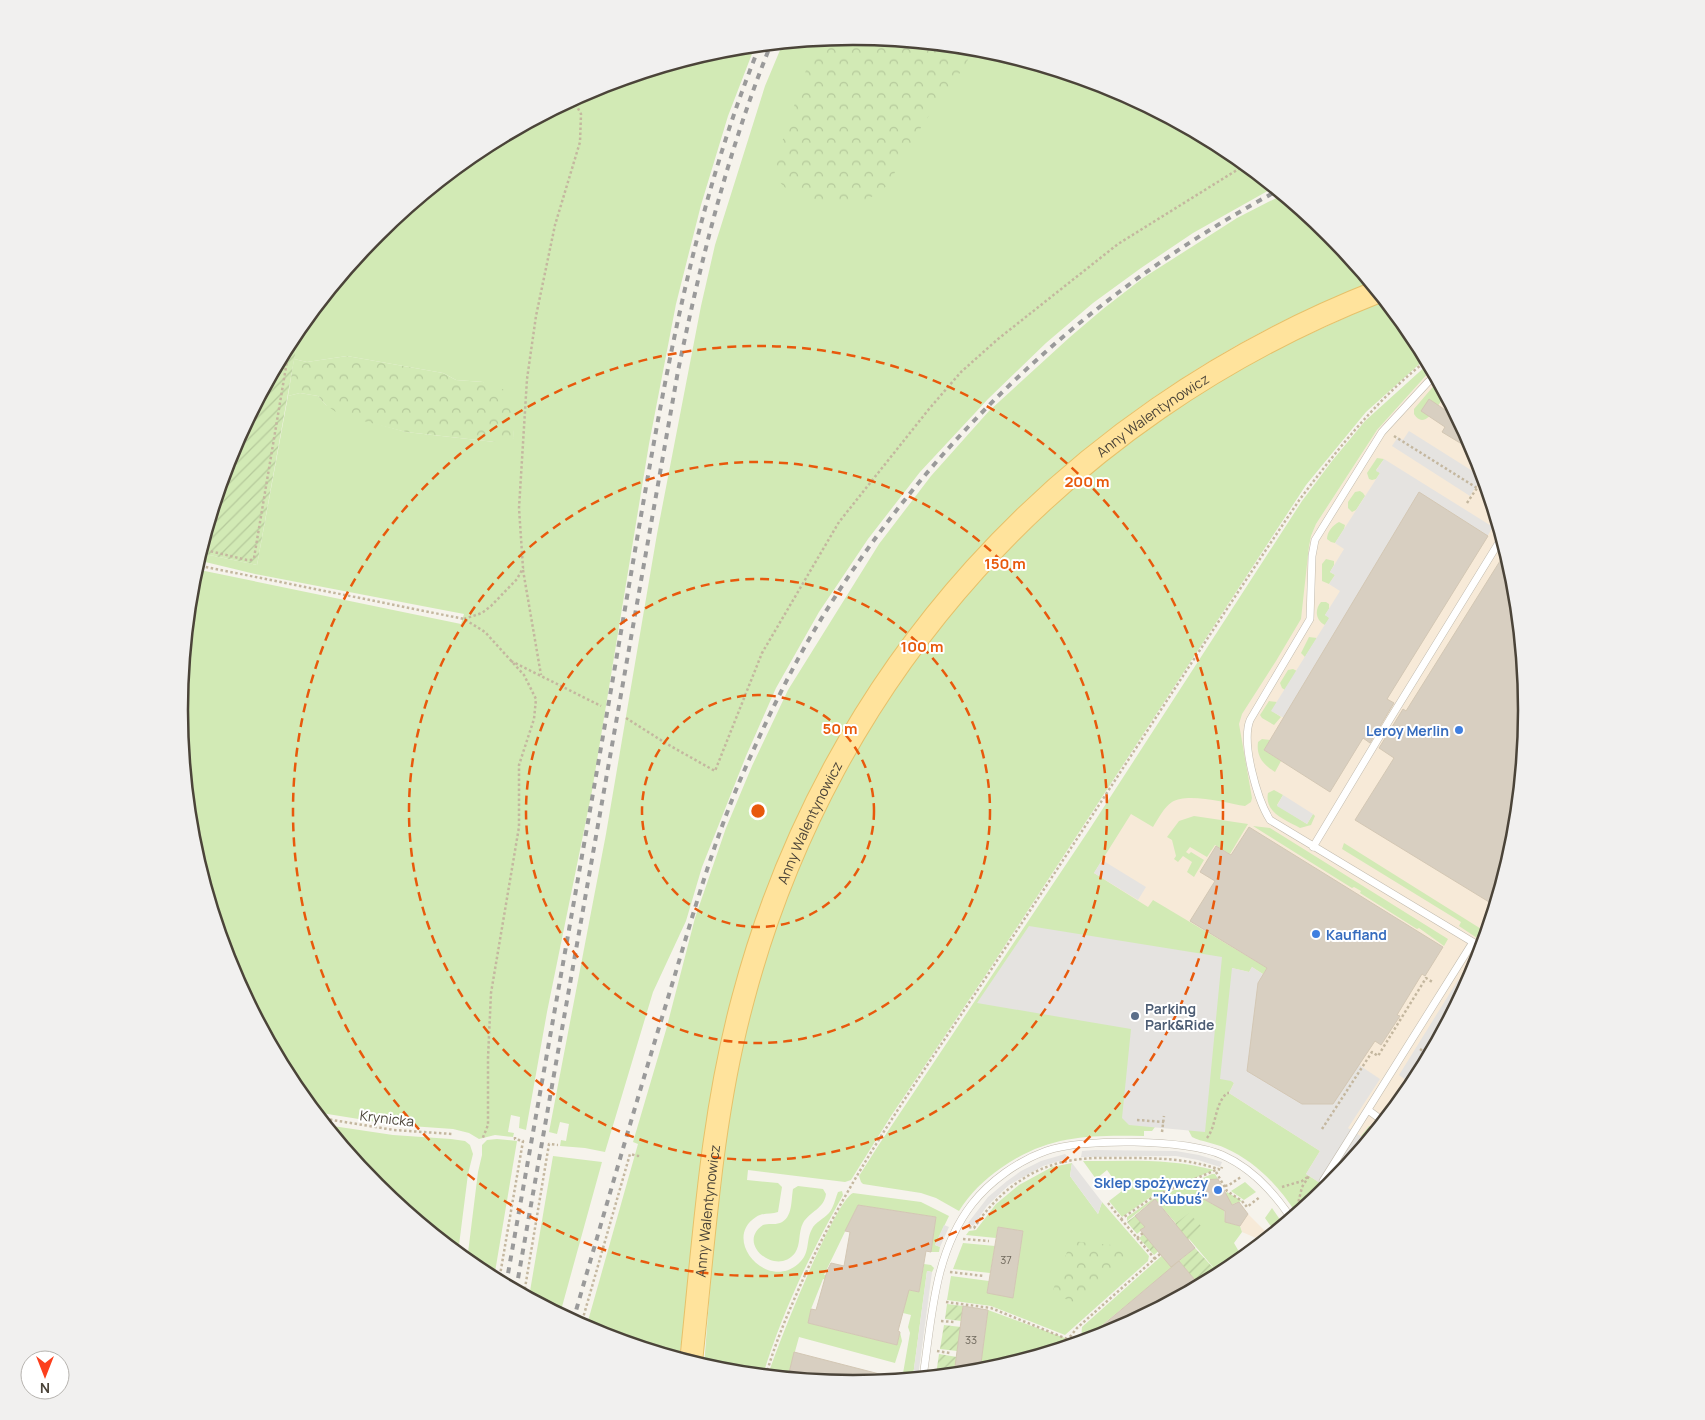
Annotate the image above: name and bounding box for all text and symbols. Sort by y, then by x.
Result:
street label: Anny Walentynowicz [1092,368,1212,461]
text: 200 m [1064,471,1110,492]
text: 150 m [984,553,1026,574]
text: 100 m [901,636,943,657]
text: 50 m [822,718,858,739]
place label: Leroy Merlin [1366,721,1449,740]
marker: Leroy Merlin [1453,724,1465,736]
street label: Anny Walentynowicz [772,758,846,887]
centre of rings [749,802,767,820]
place label: Kaufland [1326,925,1387,944]
marker: Kaufland [1310,928,1322,940]
place label: Parking Park&Ride [1145,999,1215,1034]
marker: Parking Park&Ride [1129,1010,1141,1022]
street label: Krynicka [359,1105,415,1131]
street label: Anny Walentynowicz [690,1143,724,1278]
place label: Sklep spożywczy "Kubuś" [1094,1173,1208,1208]
marker: Sklep spożywczy "Kubuś" [1212,1184,1224,1196]
house number: 37 [1000,1252,1012,1267]
house number: 33 [965,1332,977,1347]
north arrow [20,1350,70,1400]
text: N [40,1379,50,1398]

